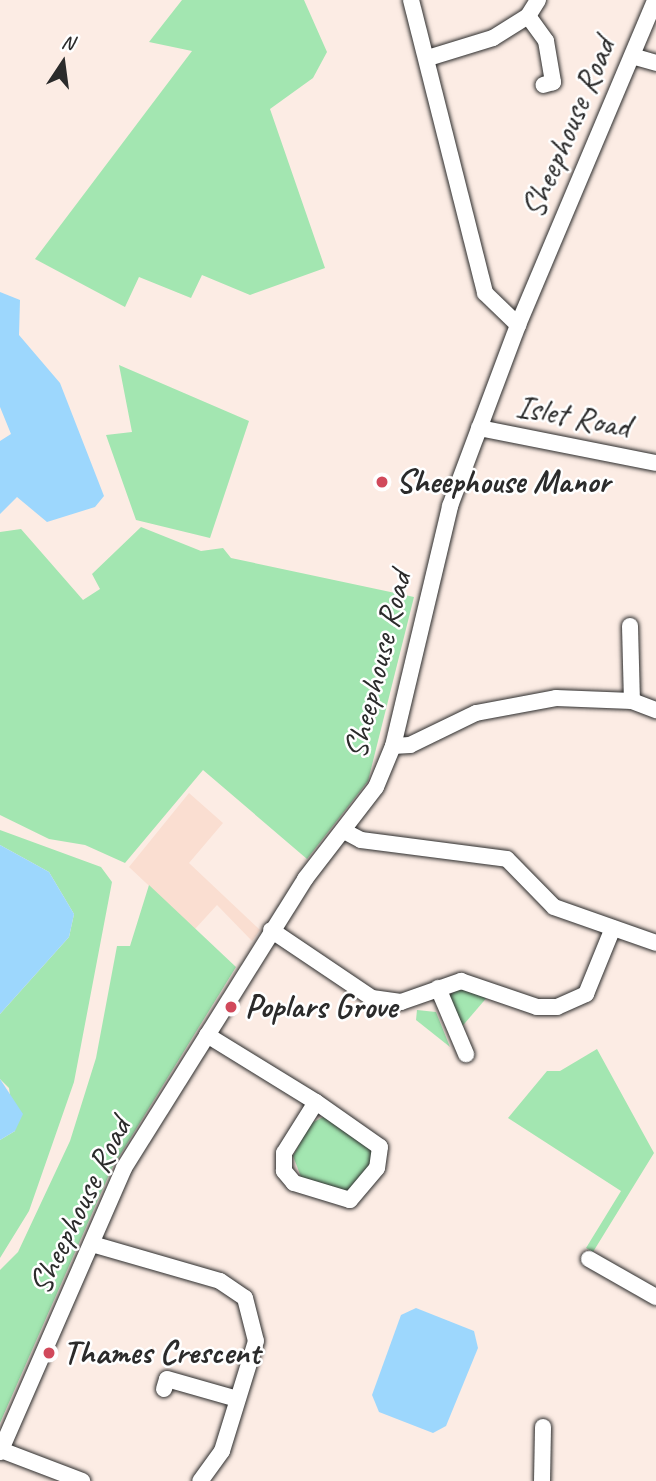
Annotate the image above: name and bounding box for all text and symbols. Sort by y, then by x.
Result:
north arrow [28,28,98,98]
text: N [59,30,76,56]
street label: Sheephouse Road [514,33,624,223]
street label: Islet Road [513,387,633,447]
place label: Sheephouse Manor [396,462,611,502]
marker: Sheephouse Manor [374,474,390,490]
street label: Sheephouse Road [336,568,420,762]
place label: Poplars Grove [245,987,397,1027]
marker: Poplars Grove [223,999,239,1015]
street label: Sheephouse Road [21,1112,139,1300]
place label: Thames Crescent [63,1333,260,1373]
marker: Thames Crescent [41,1345,57,1361]

